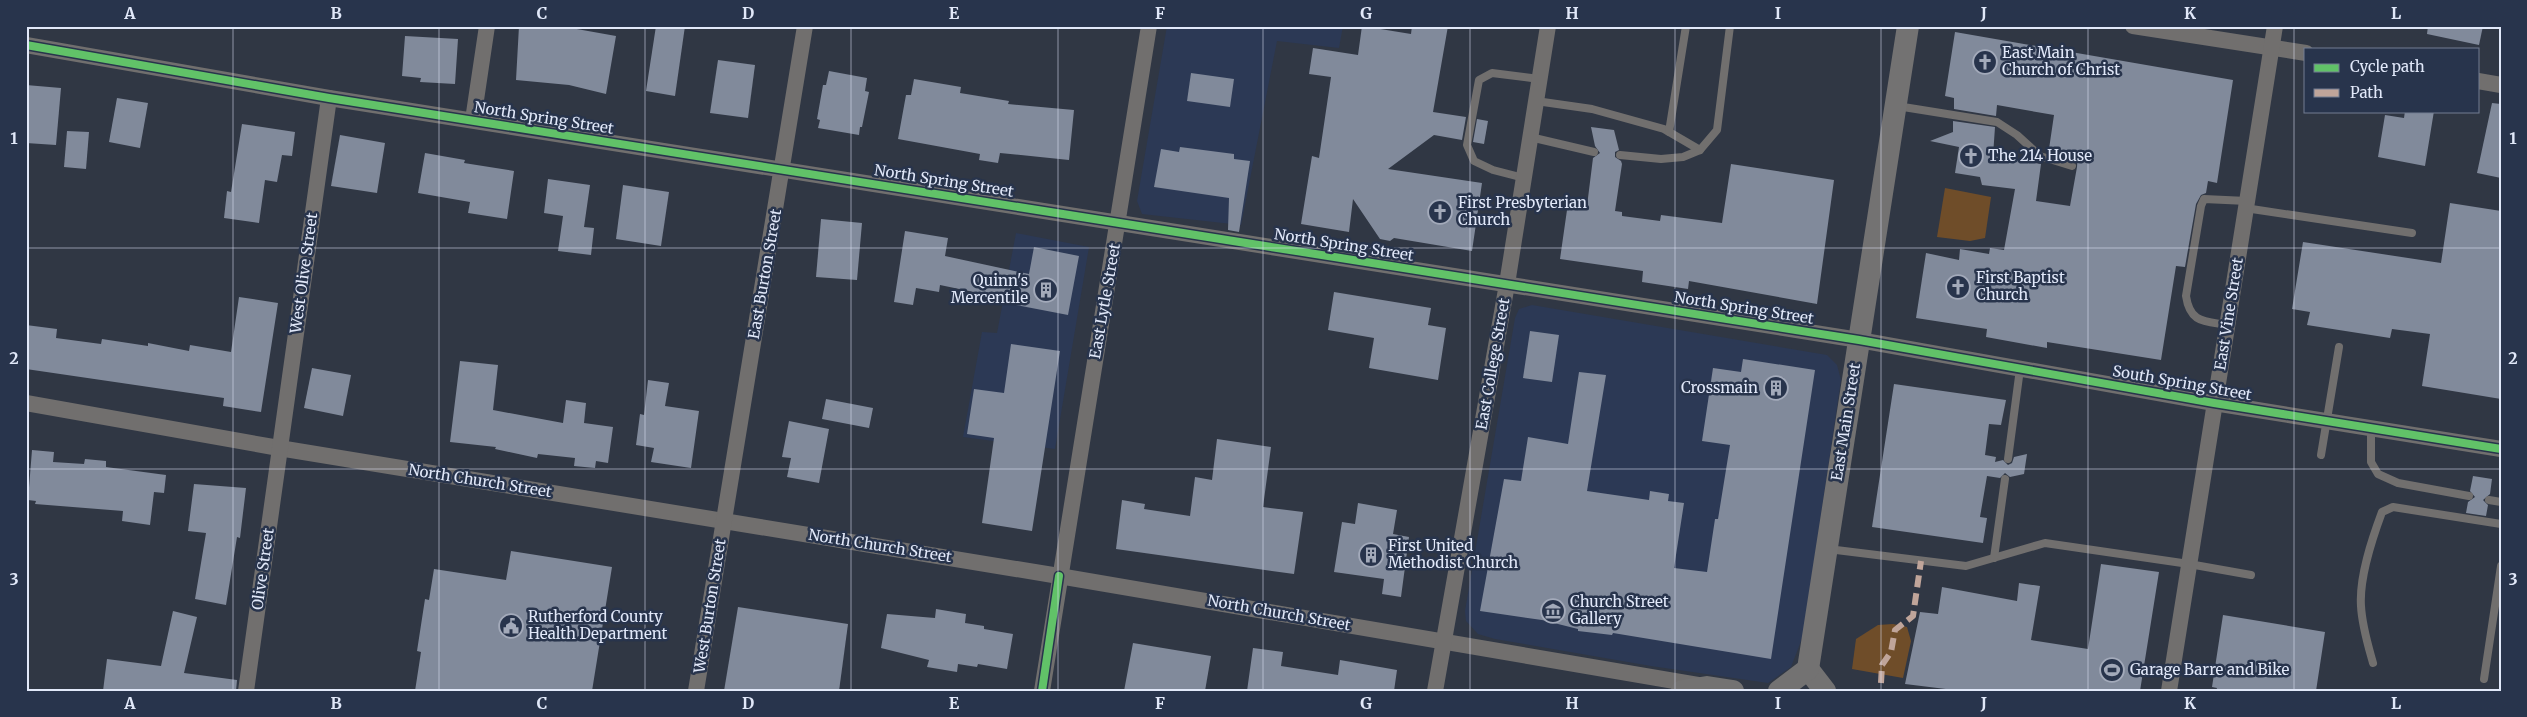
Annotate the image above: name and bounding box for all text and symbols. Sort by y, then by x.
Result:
text: A [123,3,136,23]
text: B [330,3,342,23]
text: C [537,3,547,23]
text: D [742,3,754,23]
text: E [949,3,960,23]
text: F [1155,3,1165,23]
text: G [1360,3,1372,23]
text: H [1565,3,1579,23]
text: I [1775,3,1781,23]
text: J [1980,3,1987,23]
text: K [2184,3,2196,23]
text: L [2391,3,2401,23]
place label: East Main Church of Christ [2002,43,2120,79]
legend [2304,48,2480,112]
church icon: East Main Church of Christ [1972,49,1998,75]
text: Cycle path [2350,57,2425,76]
text: Path [2350,83,2383,102]
street label: North Spring Street [473,97,615,138]
text: 1 [10,128,18,148]
text: 1 [2509,128,2517,148]
church icon: The 214 House [1958,143,1984,169]
place label: The 214 House [1988,146,2092,165]
street label: North Spring Street [873,160,1015,201]
place label: First Presbyterian Church [1458,193,1587,229]
church icon: First Presbyterian Church [1427,199,1453,225]
street label: East Burton Street [744,207,785,340]
street label: West Olive Street [285,211,321,335]
street label: North Spring Street [1273,224,1415,265]
street label: East Lytle Street [1085,242,1124,360]
street label: East Vine Street [2210,256,2247,372]
place label: First Baptist Church [1976,268,2065,304]
place label: Quinn's Mercentile [951,271,1028,307]
church icon: First Baptist Church [1945,274,1971,300]
building icon: Quinn's Mercentile [1033,277,1059,303]
street label: North Spring Street [1673,287,1815,328]
street label: East College Street [1472,296,1513,431]
text: 2 [9,348,19,368]
text: 2 [2508,348,2518,368]
street label: East Main Street [1827,361,1864,482]
street label: South Spring Street [2111,361,2253,404]
building icon: Crossmain [1763,375,1789,401]
place label: Crossmain [1681,378,1758,397]
street label: North Church Street [407,460,553,501]
street label: North Church Street [807,525,953,566]
street label: Olive Street [247,527,278,611]
place label: First United Methodist Church [1388,536,1518,572]
street label: West Burton Street [689,537,730,675]
building icon: First United Methodist Church [1358,542,1384,568]
text: 3 [9,569,19,589]
text: 3 [2508,569,2518,589]
street label: North Church Street [1206,591,1352,634]
place label: Church Street Gallery [1570,592,1669,628]
museum icon: Church Street Gallery [1540,598,1566,624]
place label: Rutherford County Health Department [528,607,667,643]
public building icon: Rutherford County Health Department [498,613,524,639]
sports icon: Garage Barre and Bike [2099,657,2125,683]
place label: Garage Barre and Bike [2130,660,2289,679]
text: A [123,693,136,713]
text: B [330,693,342,713]
text: C [537,693,547,713]
text: D [742,693,754,713]
text: E [949,693,960,713]
text: F [1155,693,1165,713]
text: G [1360,693,1372,713]
text: H [1565,693,1579,713]
text: I [1775,693,1781,713]
text: J [1980,693,1987,713]
text: K [2184,693,2196,713]
text: L [2391,693,2401,713]

